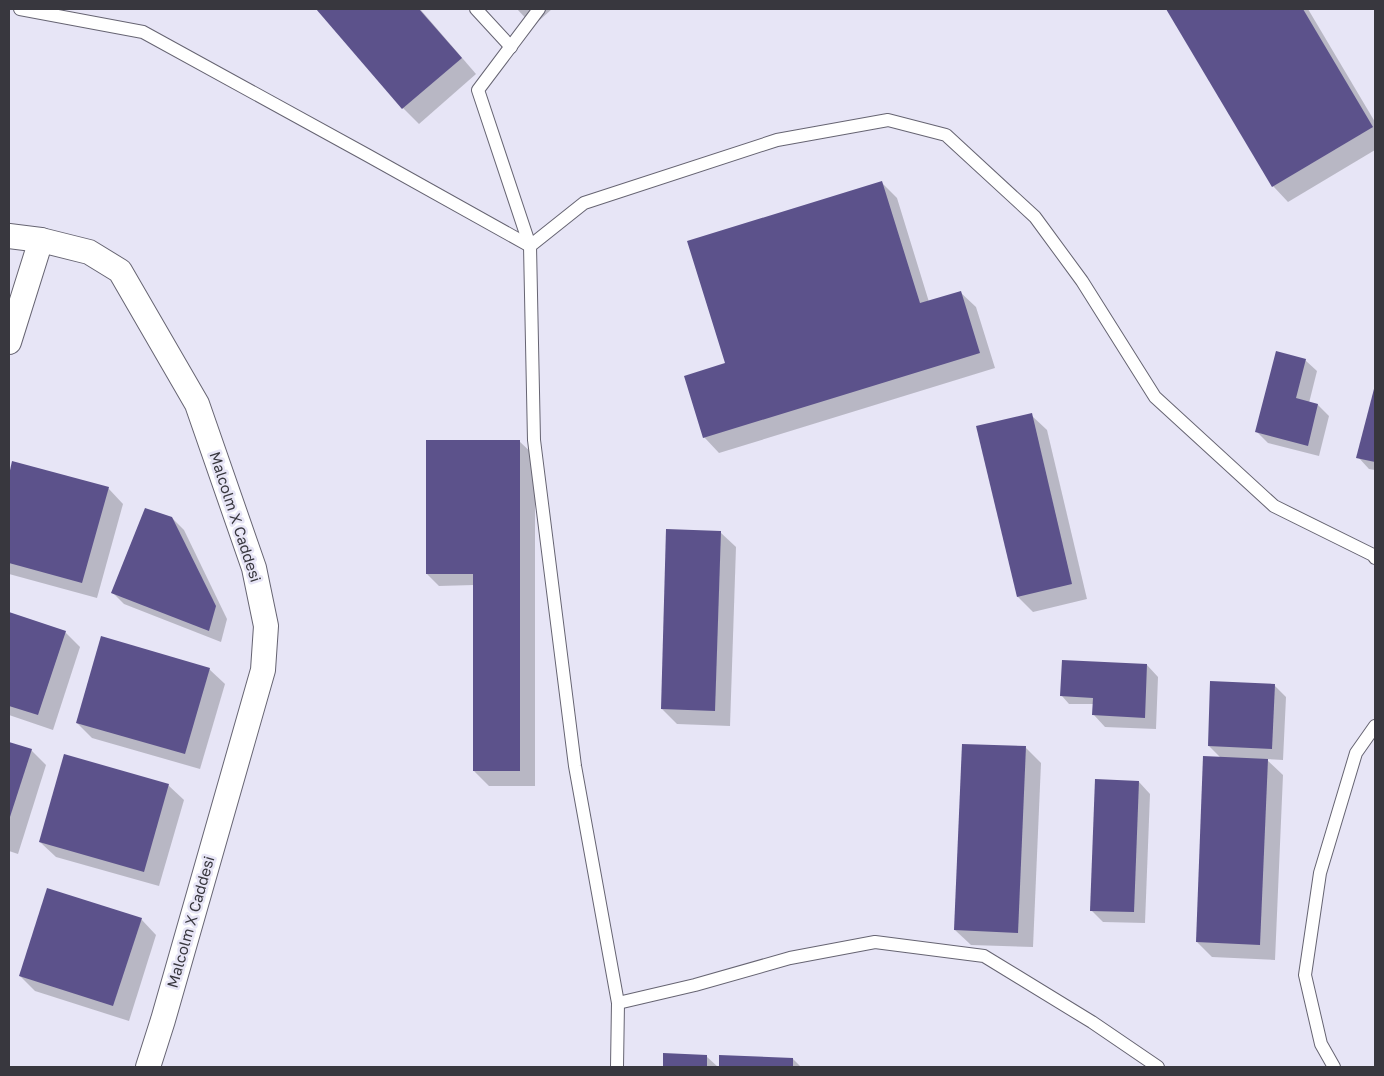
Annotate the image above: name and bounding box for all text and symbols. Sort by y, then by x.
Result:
street label: Malcolm X Caddesi [206,449,266,584]
street label: Malcolm X Caddesi [163,854,218,990]

